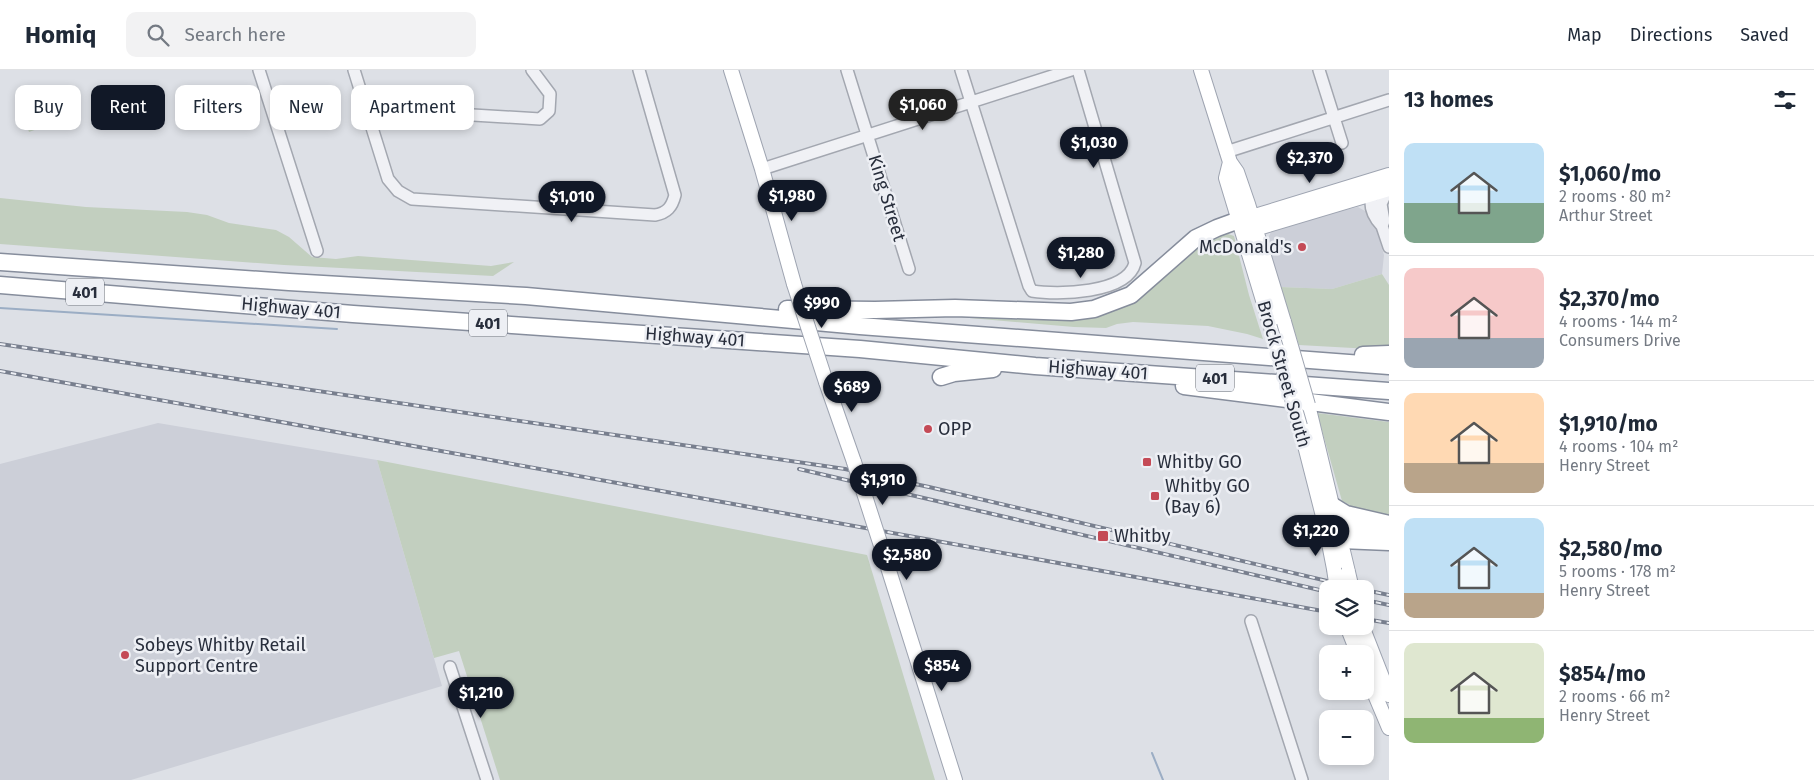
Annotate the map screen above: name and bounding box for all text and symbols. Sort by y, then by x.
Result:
search box [126,12,476,57]
text: Homiq [25,21,96,49]
icon: search [144,21,172,49]
text: Search here [184,23,286,46]
text: Map [1567,24,1602,46]
text: Directions [1630,24,1712,46]
text: Saved [1740,24,1789,46]
chip: Buy [15,85,81,130]
chip: Rent [91,85,165,130]
chip: Filters [175,85,260,130]
chip: New [270,85,341,130]
chip: Apartment [351,85,474,130]
icon: filters [1771,86,1799,114]
text: 13 homes [1404,87,1494,113]
pin: $1,060 [882,88,964,131]
text: $1,060 [900,95,947,114]
pin: $1,030 [1053,126,1135,169]
text: $1,030 [1071,133,1117,152]
pin: $2,370 [1269,142,1351,184]
text: $2,370 [1287,148,1333,167]
street label: King Street [863,152,911,244]
text: $1,060/mo [1559,161,1661,187]
icon: home [1444,163,1504,223]
pin: $1,010 [531,180,613,223]
pin: $1,980 [751,180,833,222]
text: $1,980 [769,186,815,205]
text: $1,010 [549,187,595,206]
text: 2 rooms · 80 m² [1559,187,1671,206]
text: Arthur Street [1559,206,1653,225]
pin: $1,280 [1040,236,1122,279]
place label: McDonald's [1199,236,1292,258]
marker: McDonald's [1296,241,1308,253]
text: $1,280 [1058,243,1104,262]
road number: 401 [66,278,104,306]
pin: $990 [792,286,852,329]
text: $2,370/mo [1559,286,1660,312]
icon: home [1444,288,1504,348]
street label: Highway 401 [240,293,342,323]
text: $990 [804,293,840,312]
street label: Brock Street South [1252,298,1316,450]
road number: 401 [469,310,507,336]
text: 4 rooms · 144 m² [1559,312,1678,331]
street label: Highway 401 [644,323,746,351]
text: Consumers Drive [1559,331,1681,350]
street label: Highway 401 [1047,356,1149,384]
road number: 401 [1196,364,1234,392]
pin: $689 [822,370,882,413]
text: $689 [834,377,870,396]
text: $1,910/mo [1559,411,1658,437]
icon: home [1444,413,1504,473]
place label: OPP [938,418,971,440]
marker: OPP [922,423,934,435]
text: 4 rooms · 104 m² [1559,437,1678,456]
place label: Whitby GO [1157,451,1242,473]
marker: Whitby GO [1141,456,1153,468]
text: Henry Street [1559,456,1650,475]
pin: $1,910 [842,464,924,506]
text: $1,910 [861,470,905,489]
place label: Whitby GO (Bay 6) [1165,475,1250,518]
marker: Whitby GO (Bay 6) [1149,490,1161,502]
pin: $1,220 [1275,514,1357,557]
text: $1,220 [1293,521,1339,540]
place label: Whitby [1114,525,1171,547]
marker: Whitby [1096,529,1110,543]
text: $2,580/mo [1559,536,1662,562]
pin: $2,580 [866,538,948,581]
icon: home [1444,538,1504,598]
text: $2,580 [883,545,931,564]
text: 5 rooms · 178 m² [1559,562,1676,581]
map controls [1319,580,1374,765]
button: layers [1319,580,1374,635]
text: Henry Street [1559,581,1650,600]
place label: Sobeys Whitby Retail Support Centre [135,634,306,677]
button: + [1319,645,1374,700]
marker: Sobeys Whitby Retail Support Centre [119,649,131,661]
pin: $854 [912,650,972,692]
text: $854 [924,656,960,675]
text: $854/mo [1559,661,1646,687]
icon: home [1444,663,1504,723]
pin: $1,210 [440,676,522,719]
text: $1,210 [459,683,503,702]
text: 2 rooms · 66 m² [1559,687,1670,706]
text: Henry Street [1559,706,1650,725]
button: − [1319,710,1374,765]

